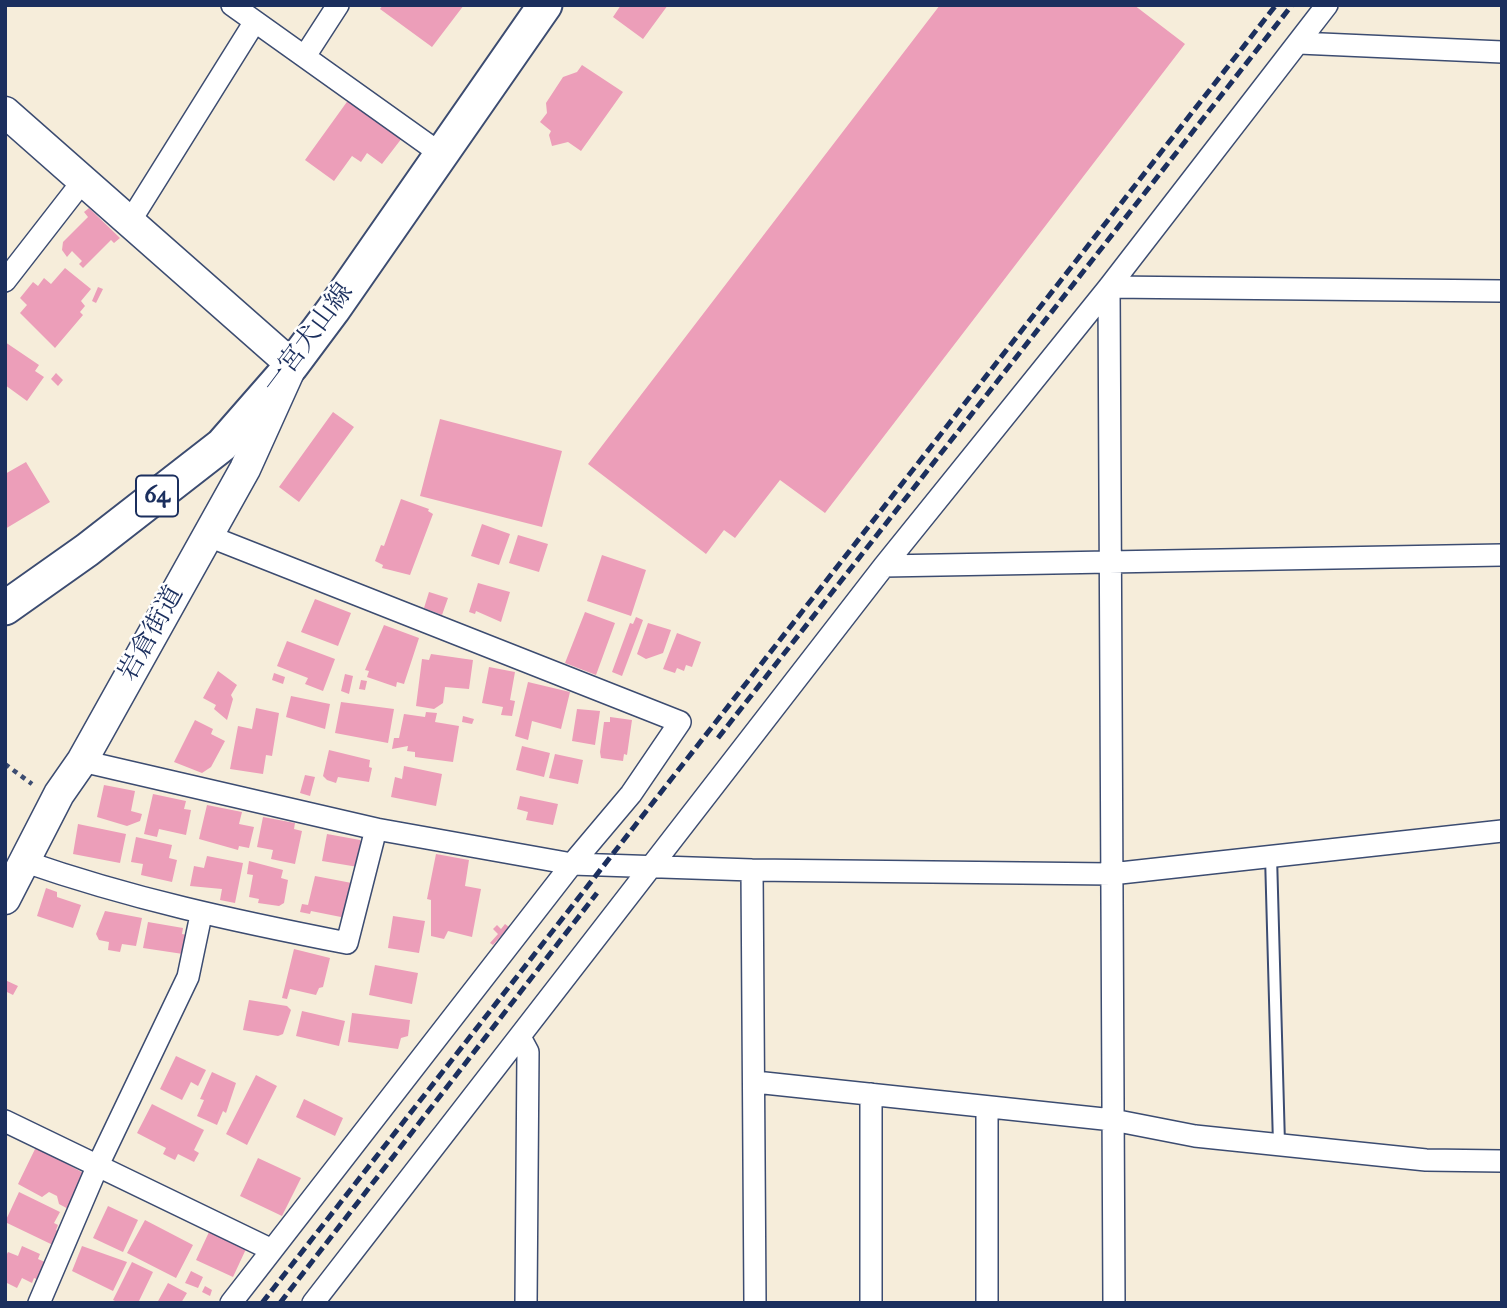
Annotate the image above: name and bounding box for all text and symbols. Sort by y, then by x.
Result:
street label: 一宮犬山線 [257,278,361,400]
road number: 64 [136,476,178,516]
street label: 岩倉街道 [113,581,191,687]

